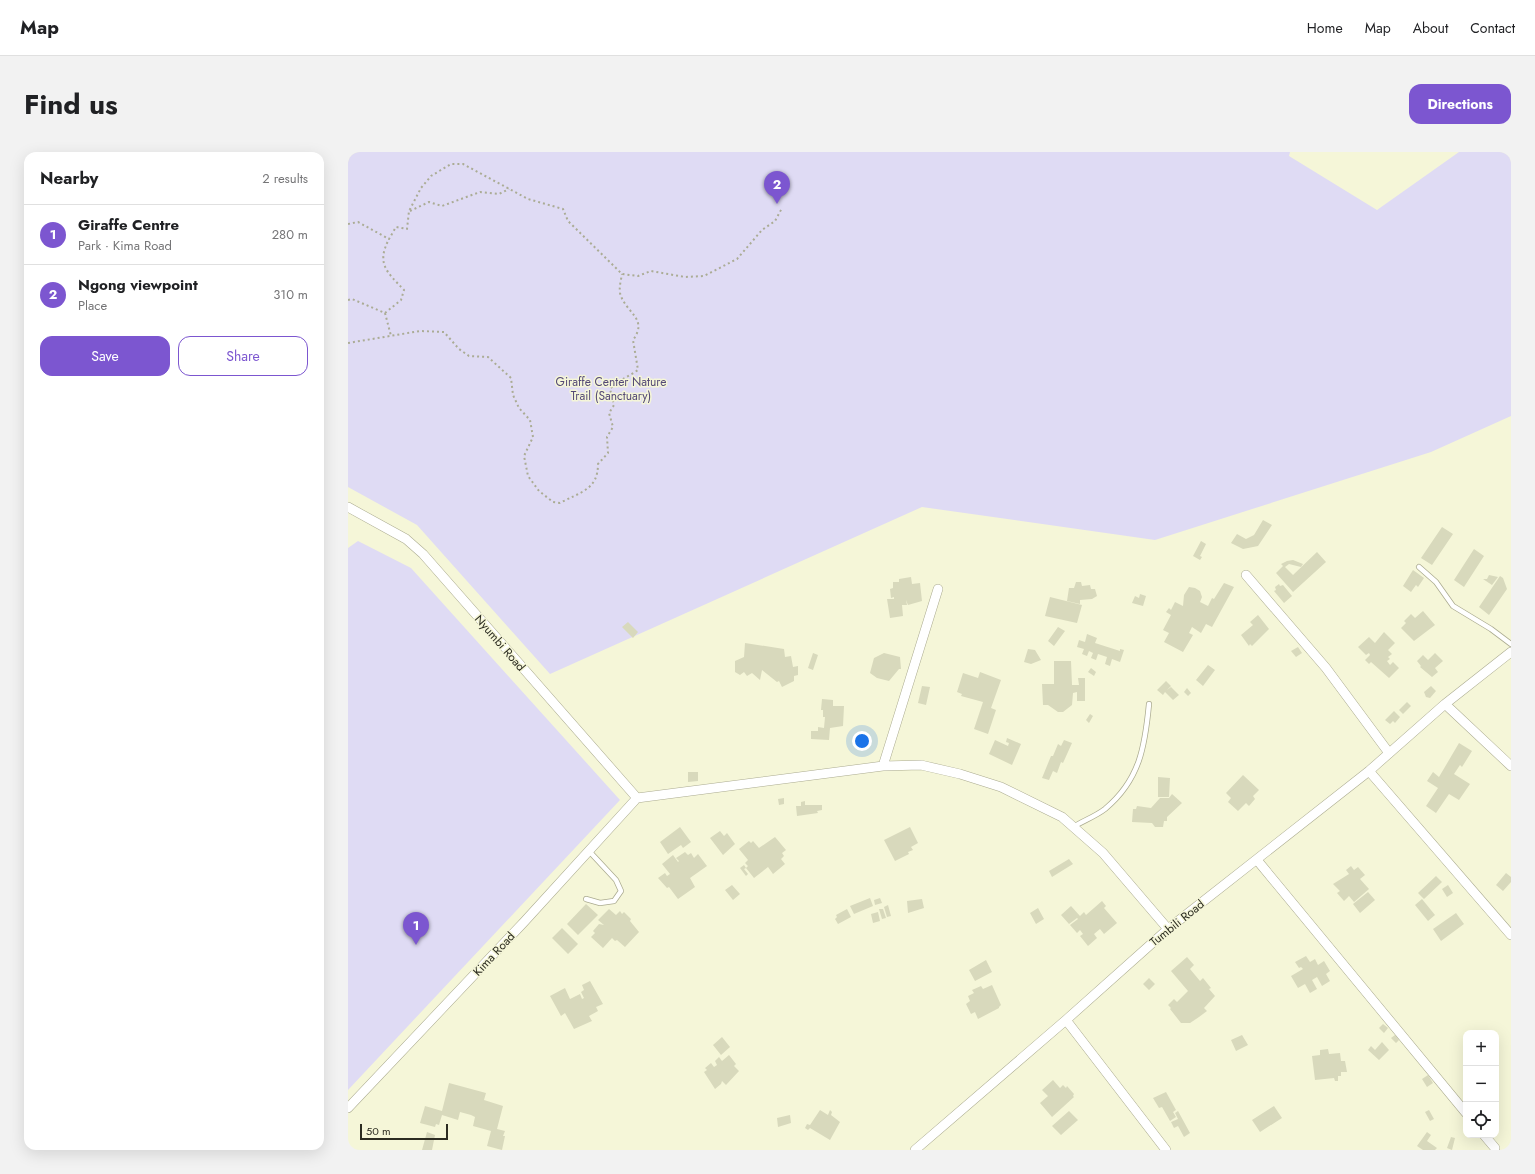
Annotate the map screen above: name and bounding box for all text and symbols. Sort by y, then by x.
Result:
text: Map [20,14,59,41]
text: Home [1307,18,1343,38]
text: Map [1365,18,1391,38]
text: About [1413,18,1448,38]
text: Contact [1470,18,1515,38]
text: Find us [24,84,118,125]
button: Directions [1409,84,1511,124]
text: Nearby [40,166,98,190]
text: 2 results [262,169,308,188]
pin: 2 [764,171,790,204]
text: Giraffe Centre [78,214,179,236]
text: 1 [50,225,56,244]
text: 280 m [272,225,308,244]
text: Park · Kima Road [78,236,172,255]
text: Ngong viewpoint [78,274,198,296]
text: 2 [49,285,57,304]
text: 310 m [273,285,308,304]
text: Place [78,296,107,315]
button: Save [40,336,170,376]
button: Share [178,336,308,376]
park label: Giraffe Center Nature Trail (Sanctuary) [556,373,666,405]
street label: Nyumbi Road [470,611,530,675]
your location [852,731,872,751]
street label: Tumbili Road [1146,895,1208,951]
pin: 1 [403,912,429,945]
street label: Kima Road [469,928,519,980]
map controls [1463,1030,1499,1138]
button: + [1463,1030,1499,1066]
button: − [1463,1066,1499,1102]
button: locate [1463,1102,1499,1138]
scale bar [360,1122,448,1141]
text: 50 m [366,1123,391,1139]

